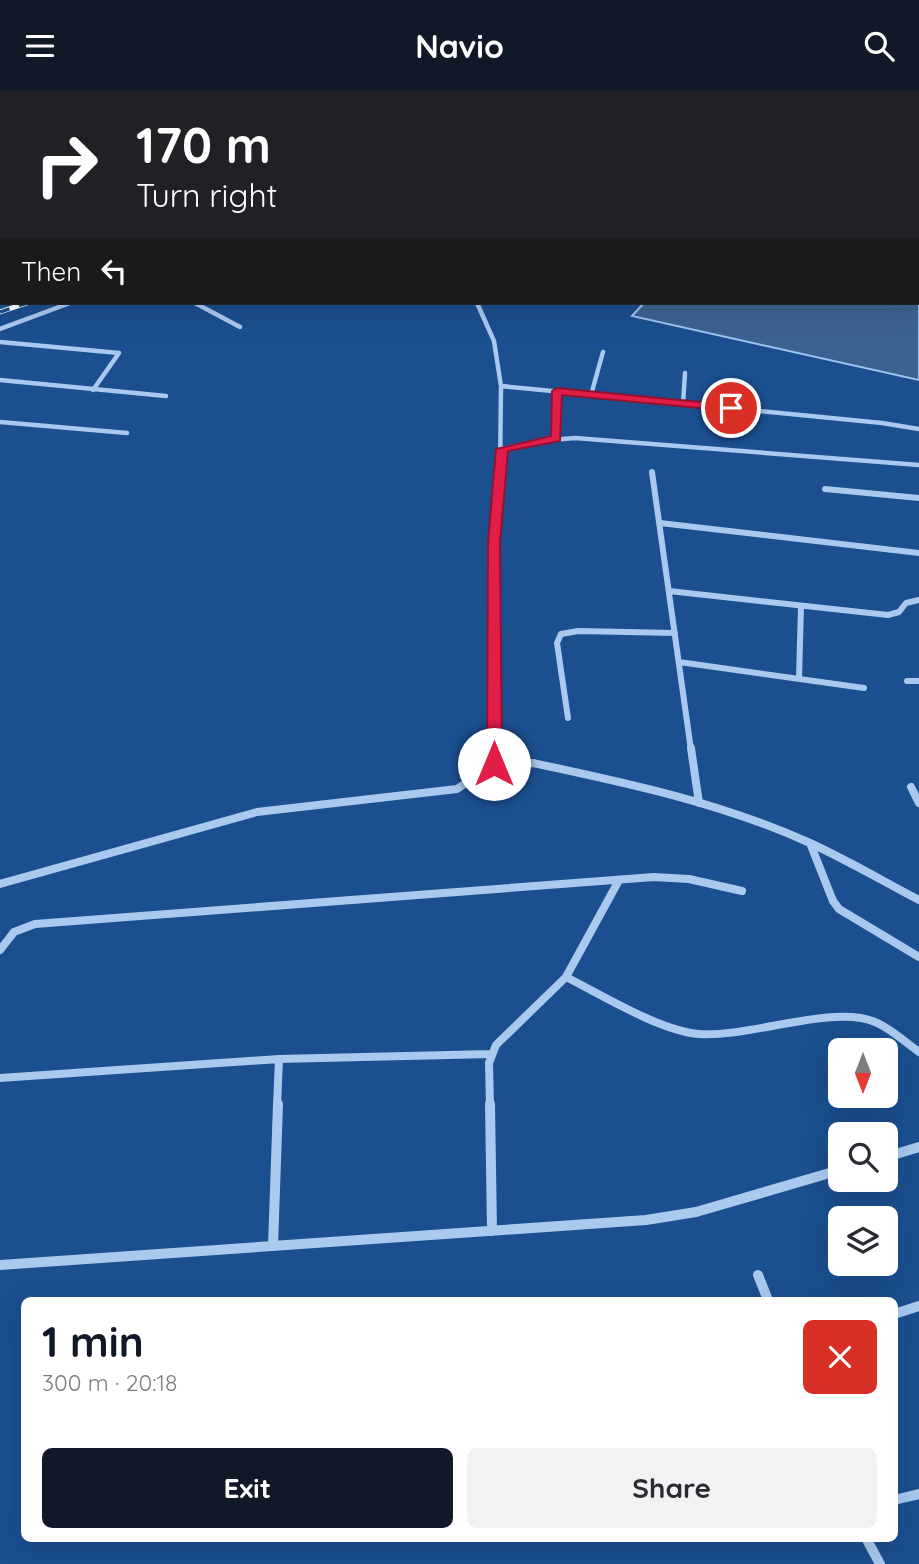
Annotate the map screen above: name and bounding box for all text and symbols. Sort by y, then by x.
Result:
text: Navio [415,26,504,66]
icon: menu [21,27,59,65]
icon: search [860,27,898,65]
text: 170 m [136,114,271,175]
icon: right [21,119,112,210]
text: Turn right [136,175,277,215]
icon: left [95,252,133,290]
text: Then [21,255,81,288]
pin [701,378,761,438]
icon: arrive [712,389,750,427]
position arrow [457,727,531,801]
north arrow [828,1038,898,1108]
map controls [828,1038,898,1276]
button: search [828,1122,898,1192]
button: layers [828,1206,898,1276]
text: 1 min [42,1315,144,1368]
button: close [803,1320,877,1394]
text: 300 m · 20:18 [42,1368,177,1397]
button: Exit [42,1448,453,1528]
button: Share [467,1448,877,1528]

